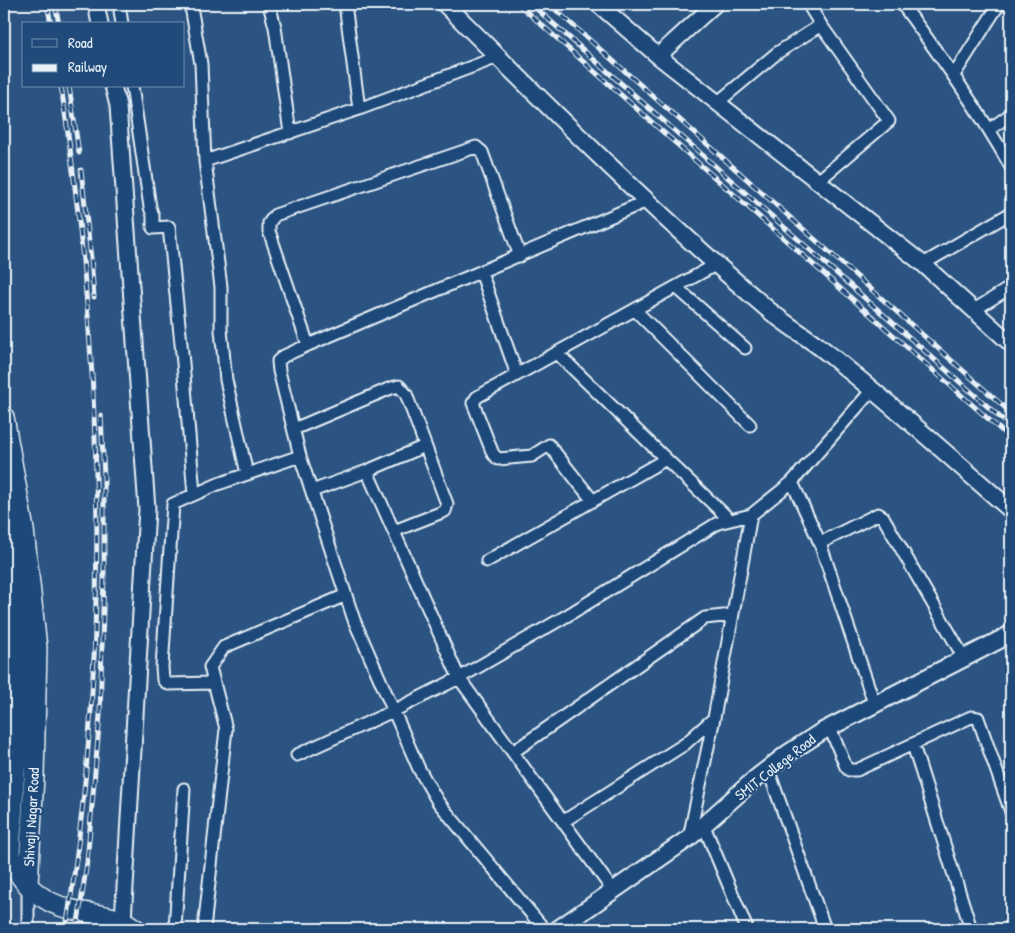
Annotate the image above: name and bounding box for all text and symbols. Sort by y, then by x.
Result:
legend [22,22,185,88]
text: Road [68,32,93,53]
text: Railway [68,56,107,77]
street label: SMIT College Road [730,729,820,805]
street label: Shivaji Nagar Road [18,767,44,867]

